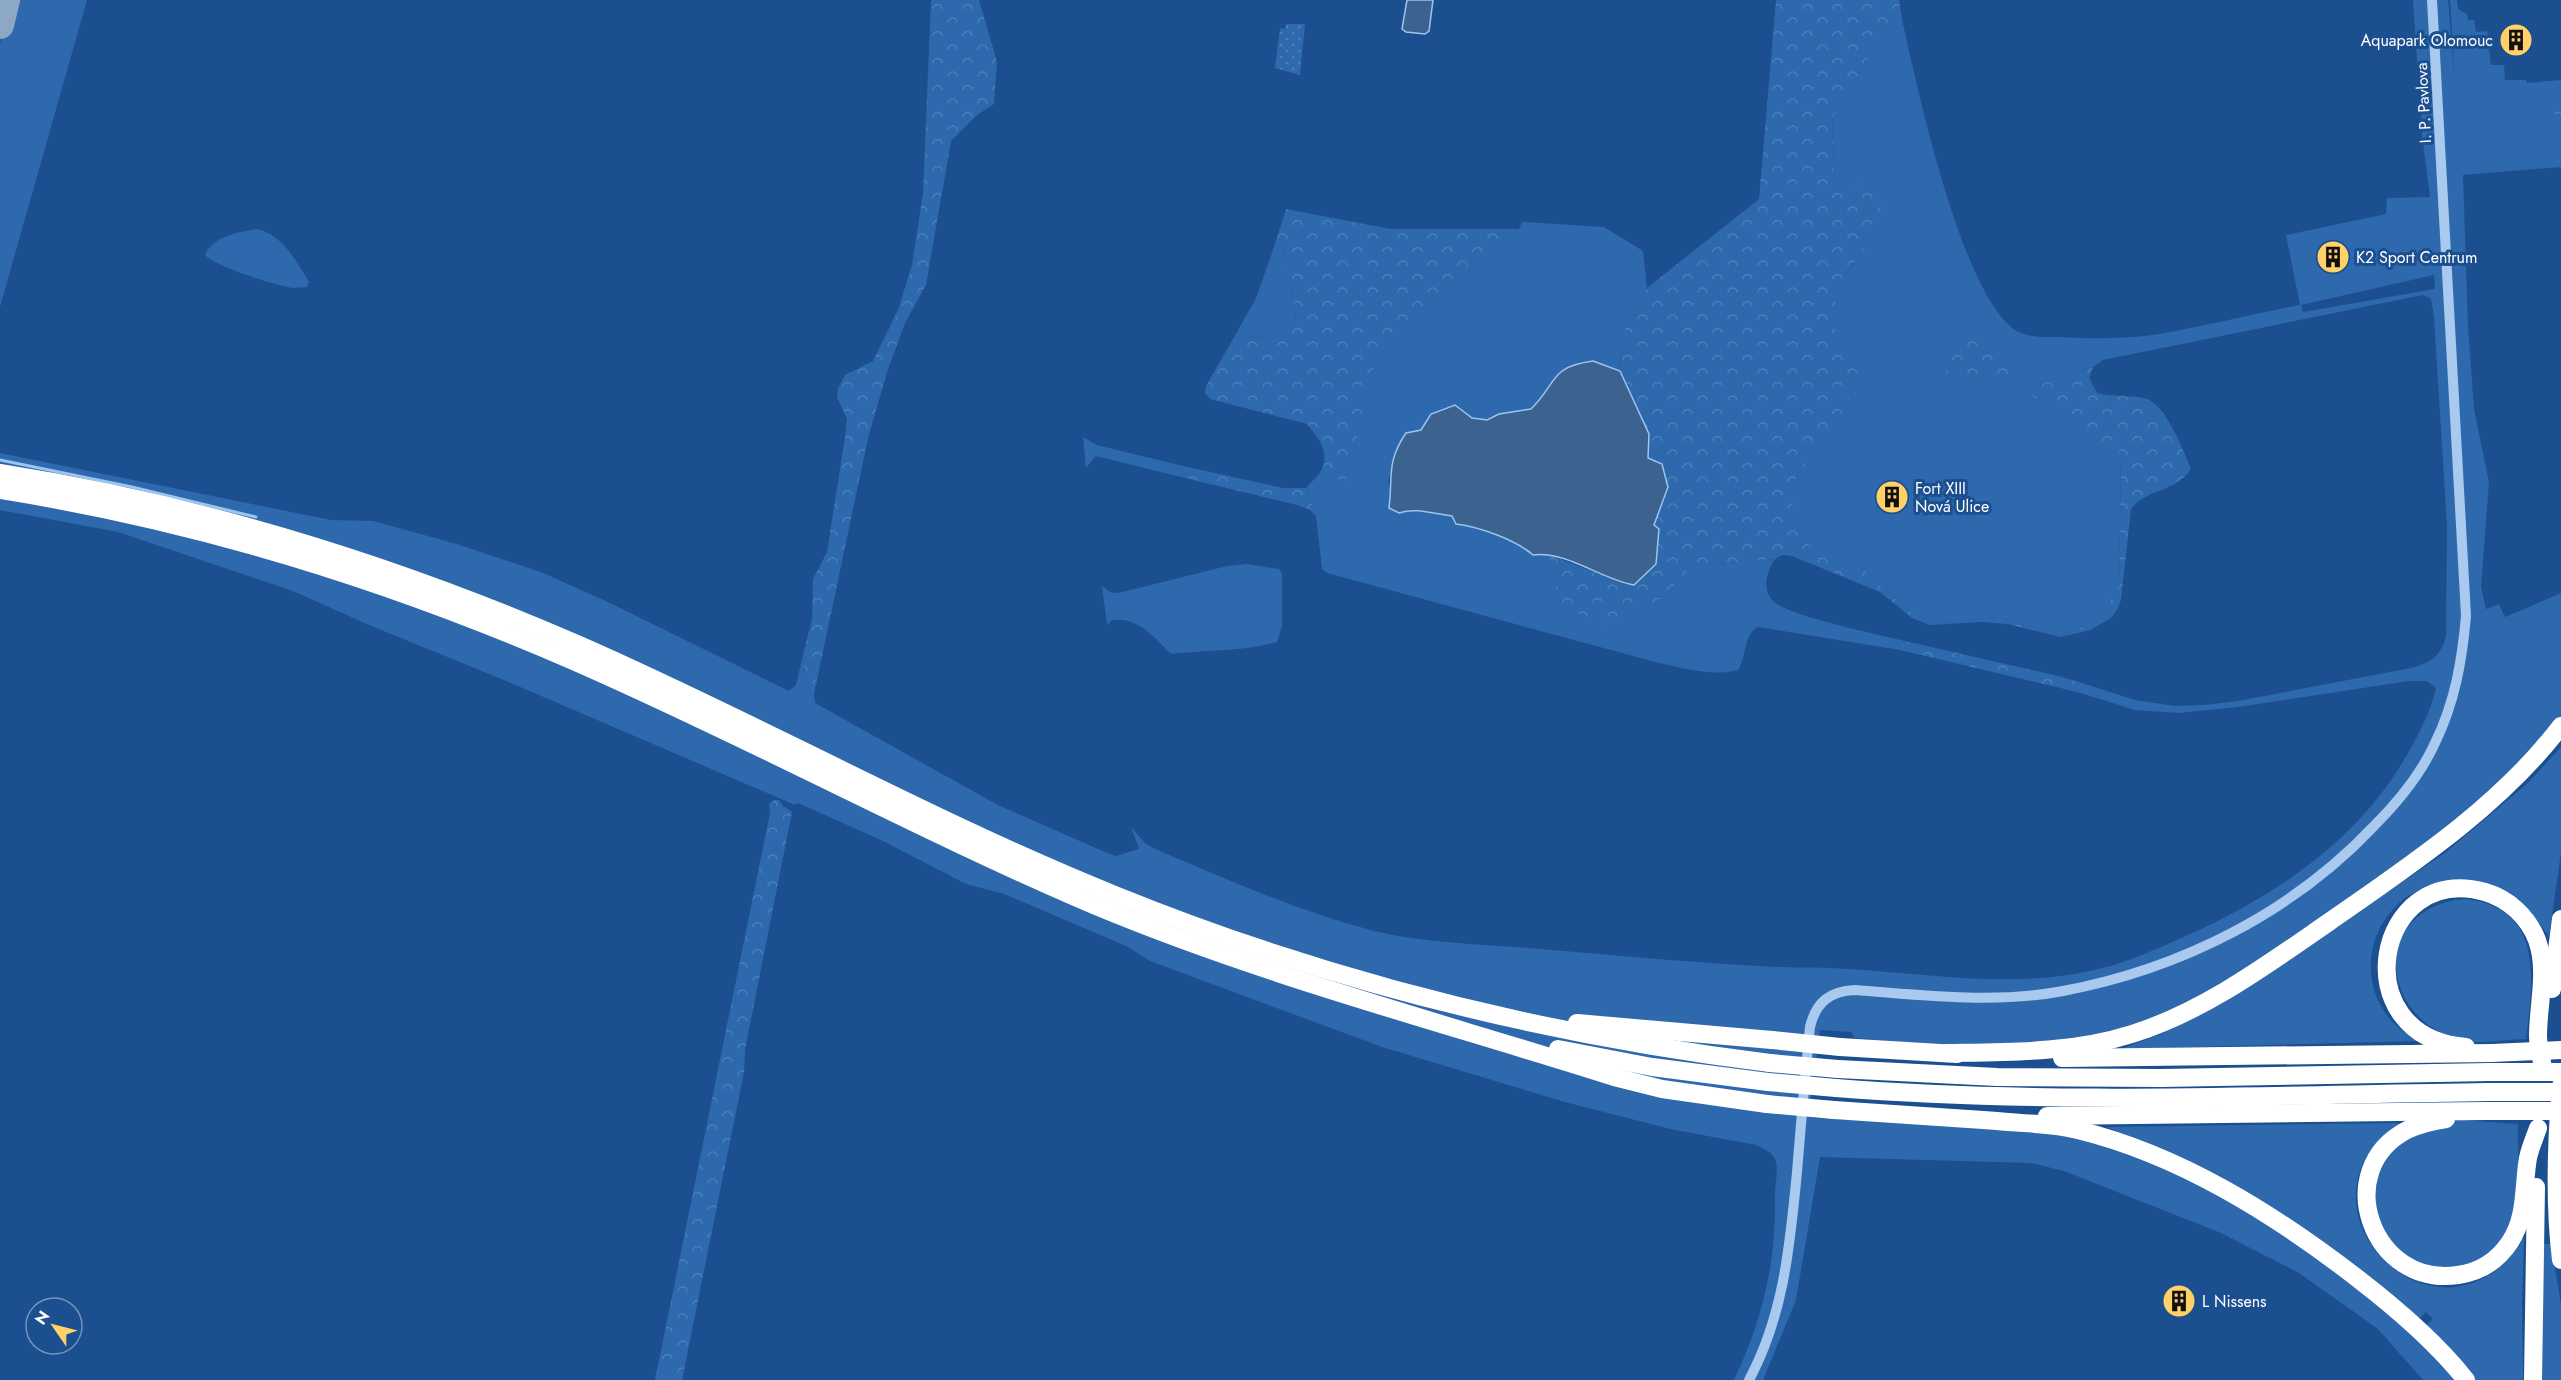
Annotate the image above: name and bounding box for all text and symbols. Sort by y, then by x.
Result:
building icon: Aquapark Olomouc [2498,22,2534,58]
place label: Aquapark Olomouc [2361,29,2493,52]
street label: I. P. Pavlova [2410,62,2437,144]
building icon: K2 Sport Centrum [2315,239,2351,275]
place label: K2 Sport Centrum [2356,246,2478,269]
place label: Fort XIII Nová Ulice [1915,477,1989,518]
building icon: Fort XIII Nová Ulice [1874,479,1910,515]
building icon: L Nissens [2161,1283,2197,1319]
place label: L Nissens [2202,1290,2267,1313]
north arrow [24,1296,84,1356]
text: N [29,1306,55,1329]

